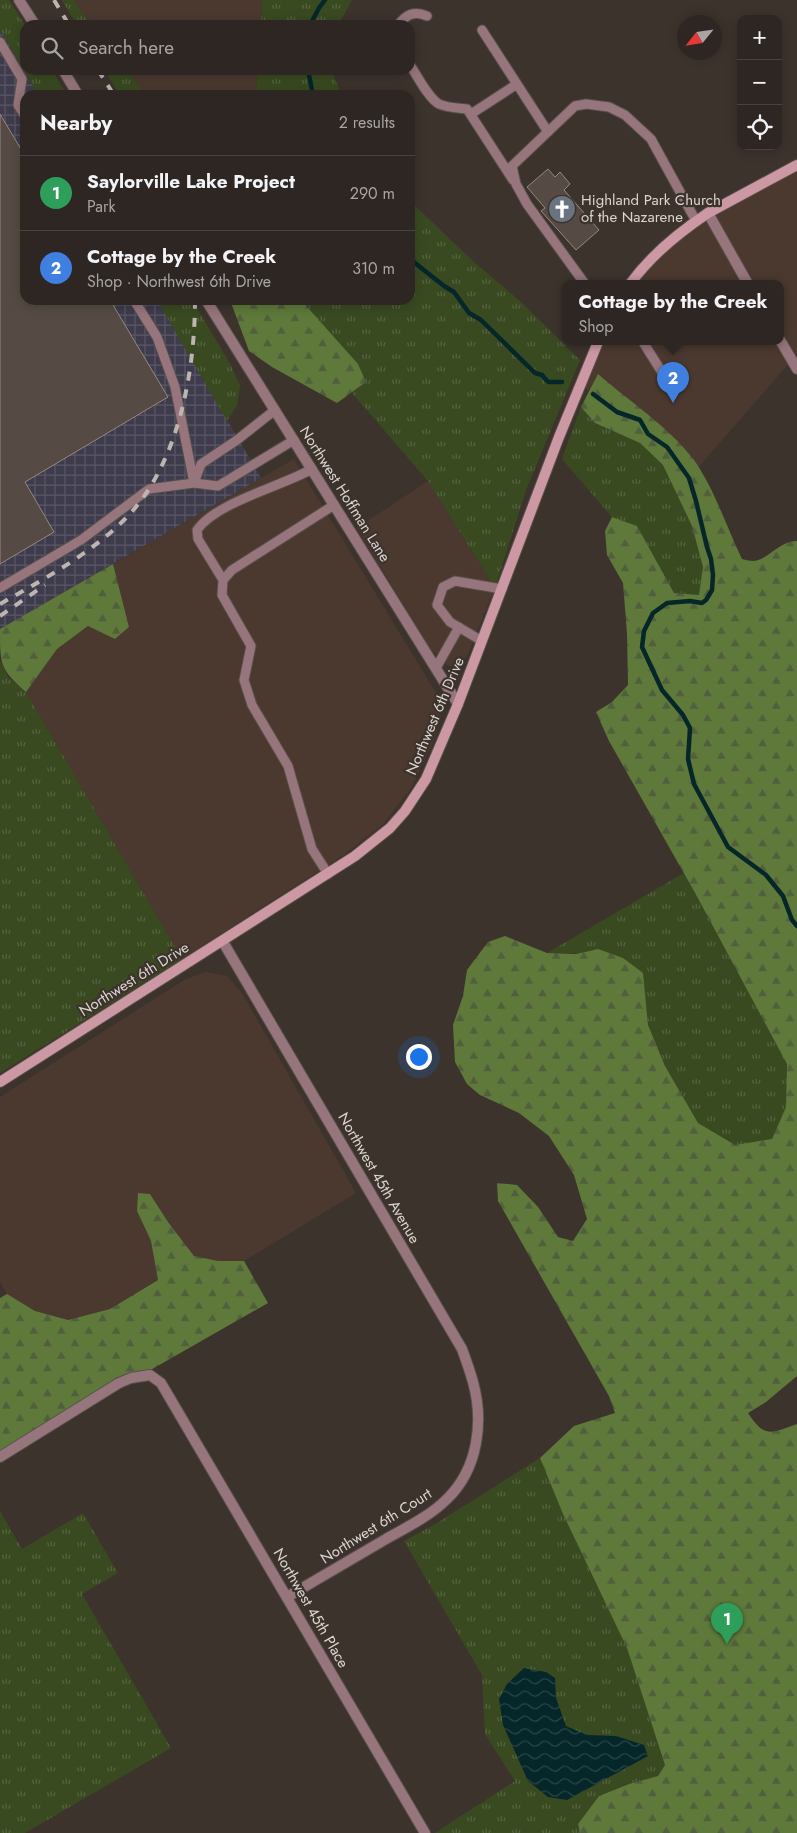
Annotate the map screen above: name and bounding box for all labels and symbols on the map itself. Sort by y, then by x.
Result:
north arrow [677,15,722,60]
place label: Highland Park Church of the Nazarene [581,189,721,228]
church icon: Highland Park Church of the Nazarene [547,194,577,224]
pin: 2 [657,362,689,403]
street label: Northwest Hoffman Lane [294,422,396,566]
street label: Northwest 6th Drive [400,653,470,778]
street label: Northwest 6th Drive [75,936,194,1022]
your location [406,1044,432,1070]
street label: Northwest 45th Avenue [332,1108,426,1248]
street label: Northwest 6th Court [316,1483,436,1569]
street label: Northwest 45th Place [268,1544,354,1672]
pin: 1 [711,1603,743,1644]

